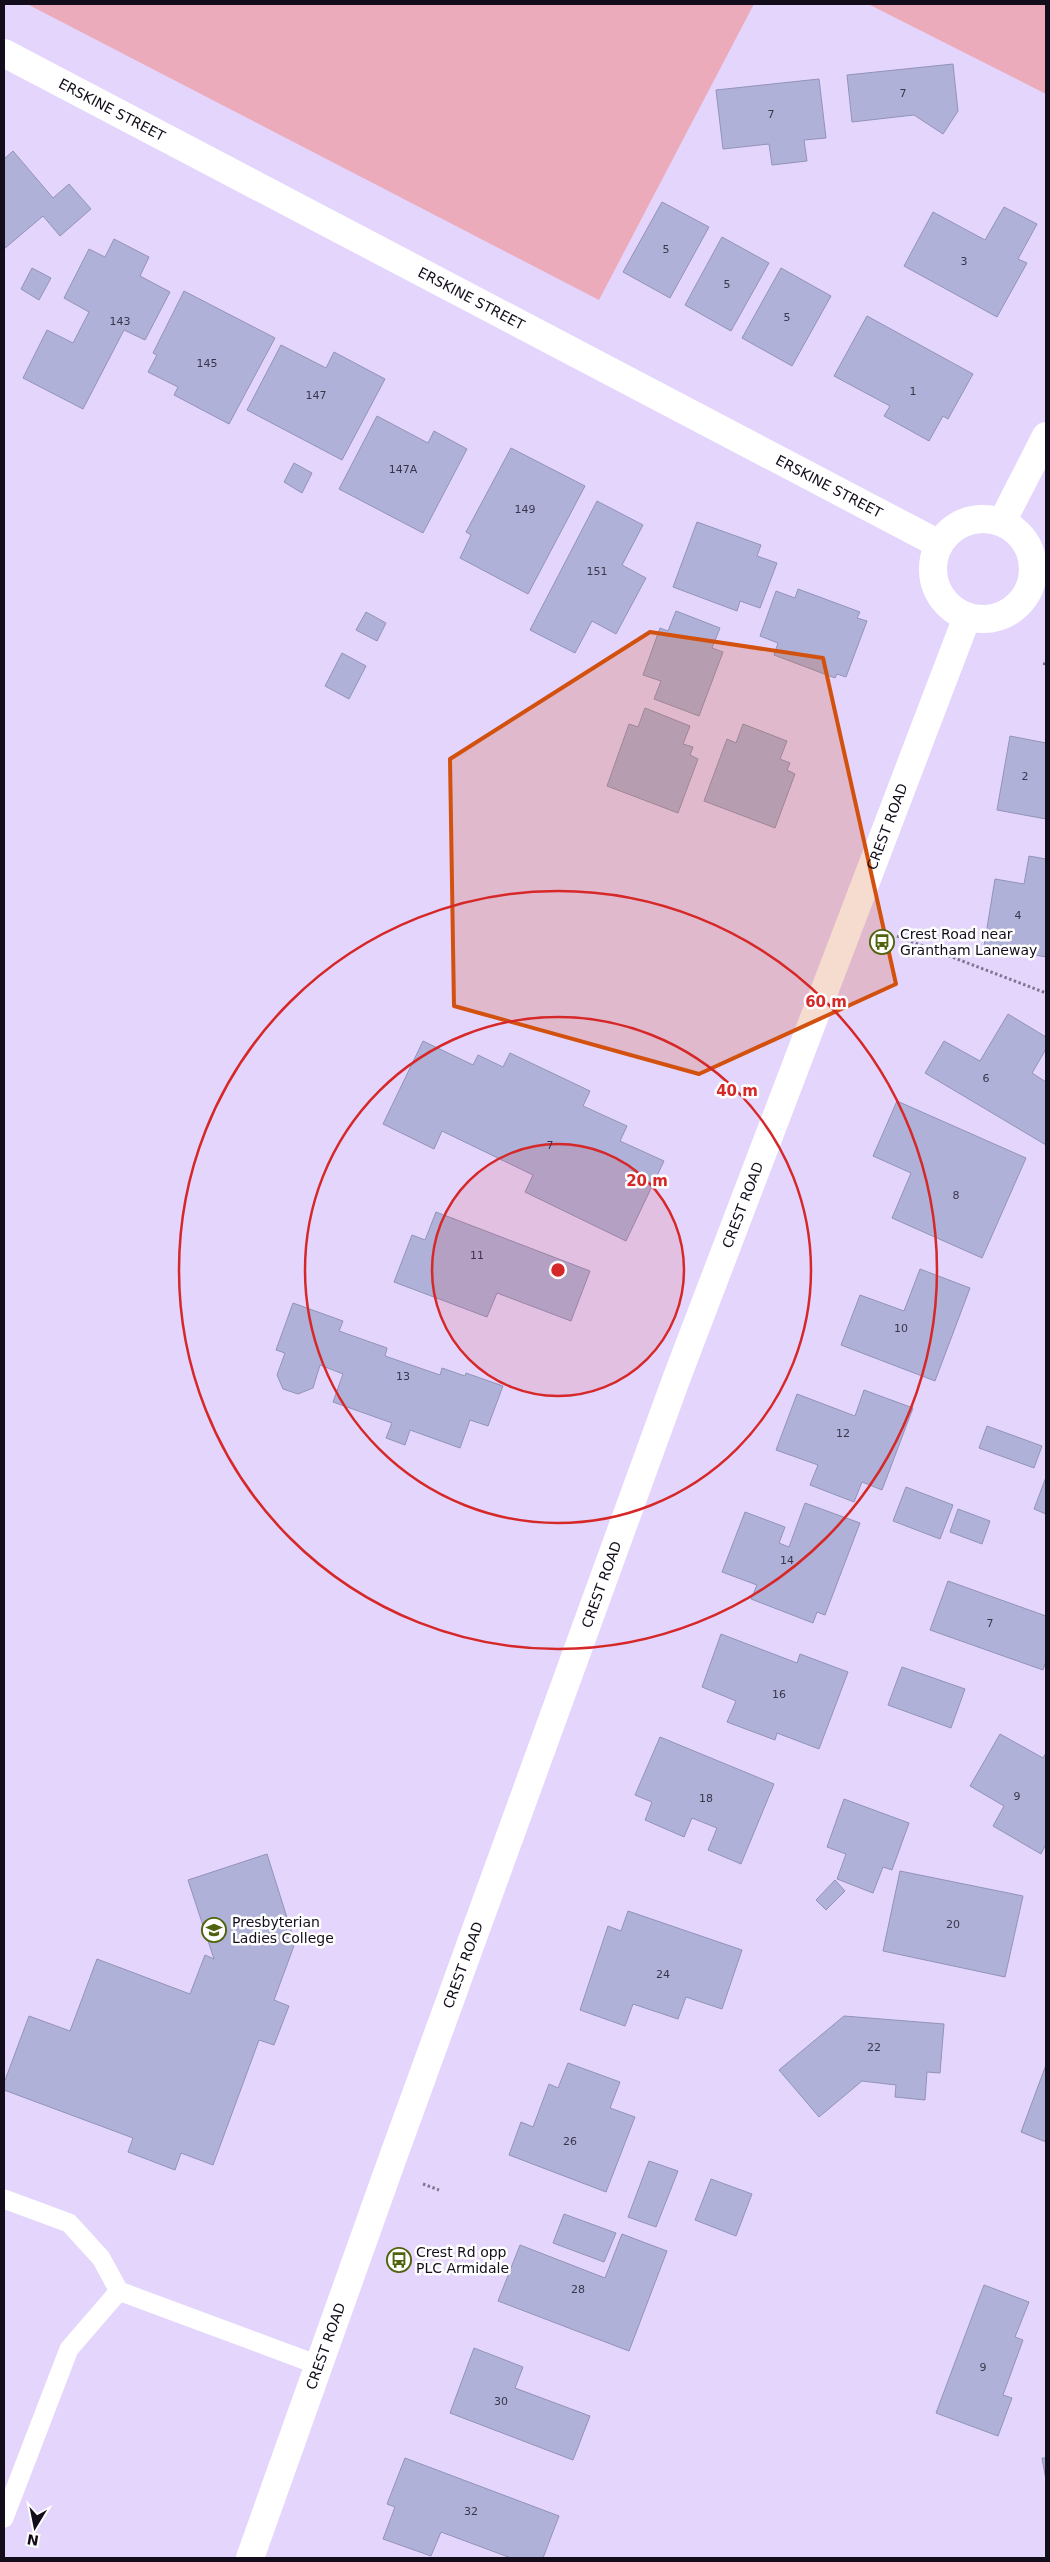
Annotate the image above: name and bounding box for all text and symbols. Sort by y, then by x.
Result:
street label: ERSKINE STREET [56,75,168,144]
house number: 7 [900,87,907,100]
house number: 7 [768,108,775,121]
house number: 5 [663,243,670,256]
house number: 3 [961,255,968,268]
street label: ERSKINE STREET [415,264,528,333]
house number: 5 [724,278,731,291]
house number: 5 [784,311,791,324]
house number: 143 [110,315,131,328]
house number: 145 [197,357,218,370]
house number: 1 [910,385,917,398]
house number: 147 [306,389,327,402]
street label: ERSKINE STREET [773,452,886,521]
house number: 147A [389,463,418,476]
house number: 149 [515,503,536,516]
house number: 151 [587,565,608,578]
house number: 2 [1022,770,1029,783]
street label: CREST ROAD [863,781,911,872]
house number: 4 [1015,909,1022,922]
place label: Crest Road near Grantham Laneway [900,926,1037,958]
bus stop icon: Crest Road near Grantham Laneway [869,929,895,955]
text: 60 m [805,993,847,1011]
house number: 6 [983,1072,990,1085]
text: 40 m [716,1082,758,1100]
house number: 7 [547,1139,554,1152]
street label: CREST ROAD [719,1159,766,1250]
text: 20 m [626,1172,668,1190]
house number: 8 [953,1189,960,1202]
house number: 11 [470,1249,484,1262]
centre of rings [549,1261,567,1279]
house number: 10 [894,1322,908,1335]
house number: 13 [396,1370,410,1383]
house number: 12 [836,1427,850,1440]
street label: CREST ROAD [578,1539,625,1630]
house number: 14 [780,1554,794,1567]
house number: 7 [987,1617,994,1630]
house number: 16 [772,1688,786,1701]
house number: 9 [1014,1790,1021,1803]
house number: 18 [699,1792,713,1805]
place label: Presbyterian Ladies College [232,1914,334,1946]
school or university icon: Presbyterian Ladies College [201,1917,227,1943]
house number: 20 [946,1918,960,1931]
street label: CREST ROAD [440,1920,486,2011]
house number: 24 [656,1968,670,1981]
house number: 22 [867,2041,881,2054]
house number: 26 [563,2135,577,2148]
place label: Crest Rd opp PLC Armidale [416,2244,509,2276]
bus stop icon: Crest Rd opp PLC Armidale [386,2247,412,2273]
house number: 28 [571,2283,585,2296]
street label: CREST ROAD [303,2300,348,2392]
house number: 9 [980,2361,987,2374]
house number: 30 [494,2395,508,2408]
north arrow [10,2502,60,2552]
house number: 32 [464,2505,478,2518]
text: N [26,2531,40,2549]

